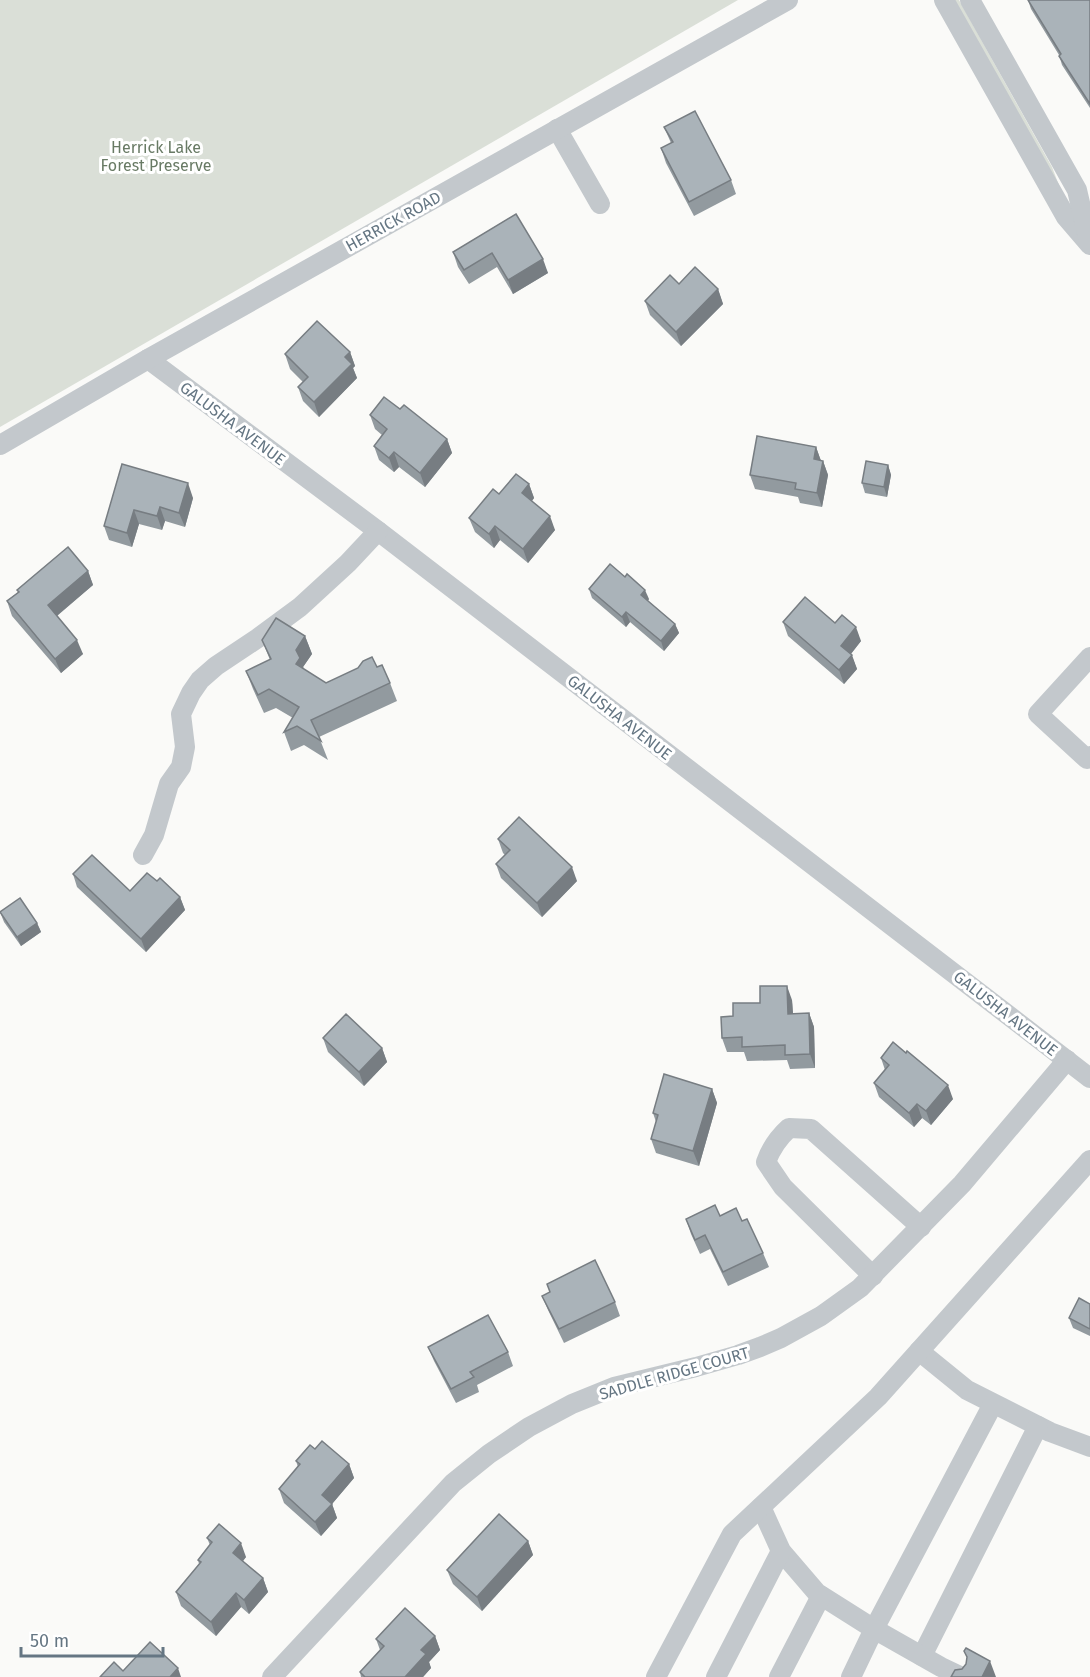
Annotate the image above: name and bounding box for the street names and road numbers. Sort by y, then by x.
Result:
street label: HERRICK ROAD [342,187,444,255]
street label: GALUSHA AVENUE [176,378,289,469]
street label: GALUSHA AVENUE [564,671,676,764]
street label: GALUSHA AVENUE [950,967,1062,1060]
street label: SADDLE RIDGE COURT [597,1343,752,1404]

